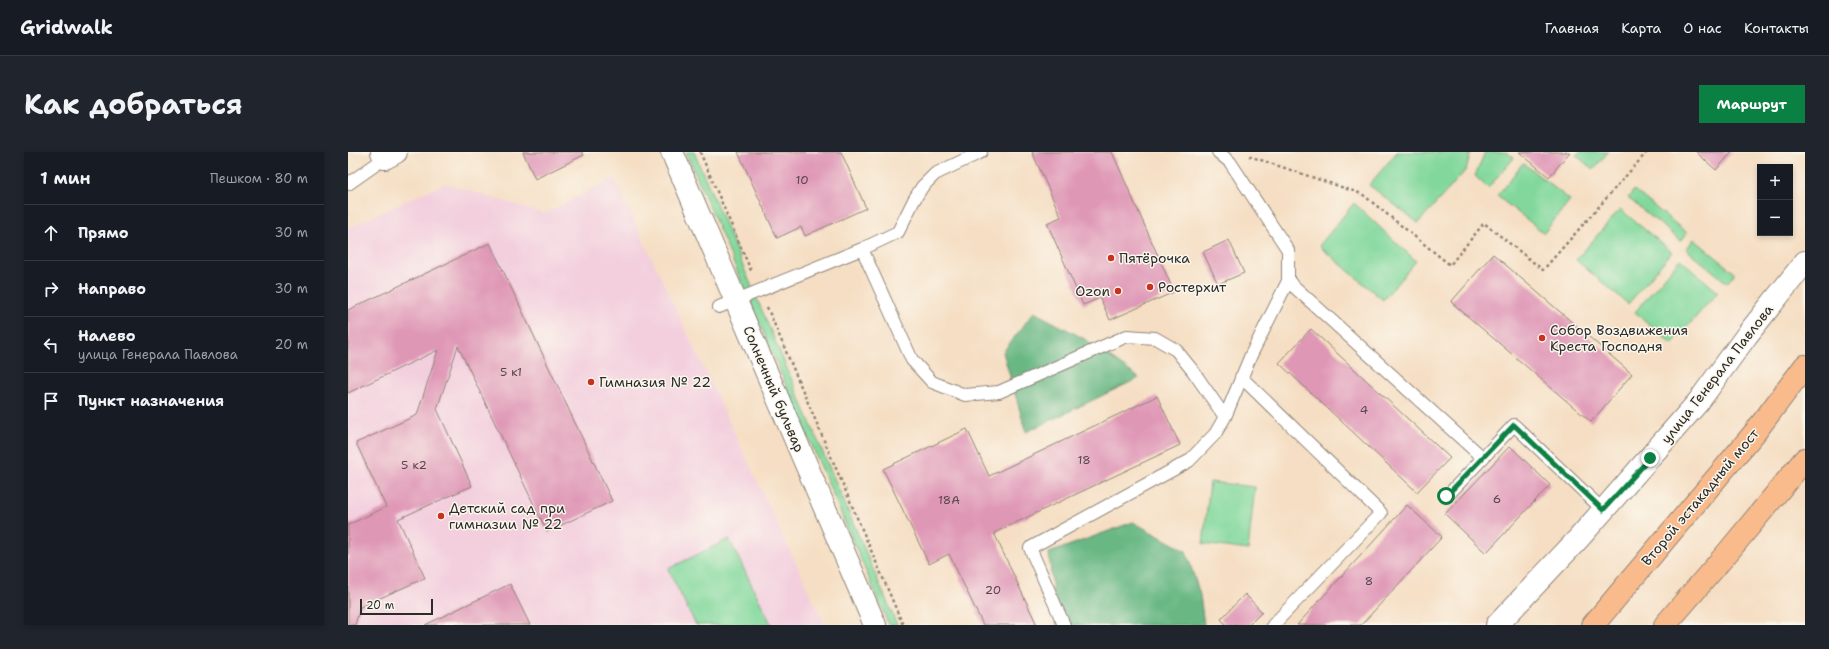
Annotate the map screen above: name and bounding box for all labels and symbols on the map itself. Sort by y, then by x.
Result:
house number: 10 [795,172,809,188]
place label: Пятёрочка [1119,249,1190,267]
marker: Пятёрочка [1106,253,1116,263]
place label: Ростерхит [1158,278,1227,296]
place label: Ozon [1075,282,1110,300]
marker: Ростерхит [1145,282,1155,292]
marker: Ozon [1113,286,1123,296]
street label: улица Генерала Павлова [1657,300,1777,447]
place label: Собор Воздвижения Креста Господня [1550,321,1688,355]
street label: Солнечный бульвар [739,323,809,455]
marker: Собор Воздвижения Креста Господня [1537,333,1547,343]
house number: 5 к1 [500,364,522,380]
place label: Гимназия № 22 [599,373,711,391]
marker: Гимназия № 22 [586,377,596,387]
house number: 4 [1360,402,1368,418]
street label: Второй эстакадный мост [1637,424,1763,569]
route end [1641,449,1659,467]
house number: 18 [1077,452,1091,468]
house number: 5 к2 [401,457,427,473]
route start [1437,487,1455,505]
house number: 6 [1493,491,1501,507]
house number: 18А [938,492,960,508]
place label: Детский сад при гимназии № 22 [449,499,565,533]
marker: Детский сад при гимназии № 22 [436,511,446,521]
house number: 8 [1365,573,1373,589]
house number: 20 [985,582,1001,598]
scale bar [360,597,433,616]

